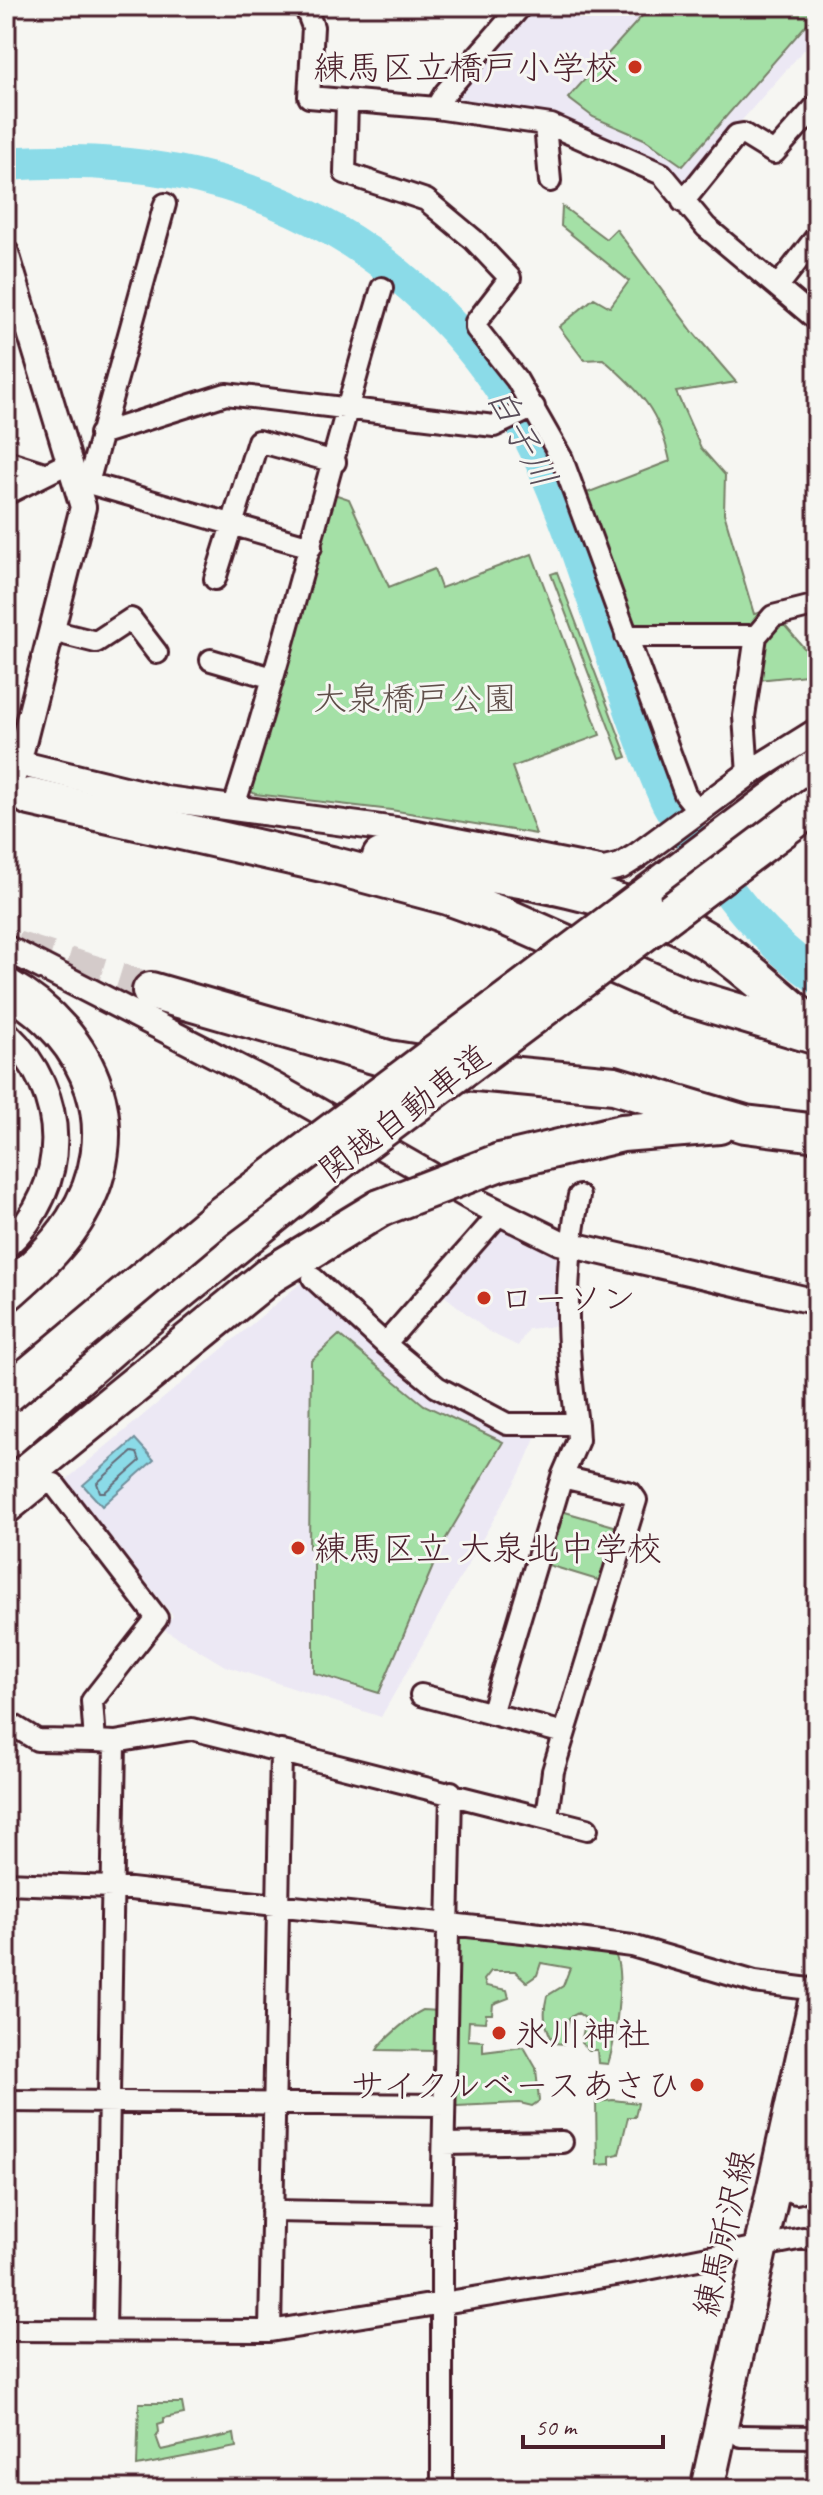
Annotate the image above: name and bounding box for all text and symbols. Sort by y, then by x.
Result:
place label: 練馬区立橋戸小学校 [313,46,619,89]
marker: 練馬区立橋戸小学校 [626,58,644,76]
water label: 白子川 [476,379,568,495]
park label: 大泉橋戸公園 [313,677,517,720]
street label: 関越自動車道 [310,1034,498,1192]
place label: ローソン [500,1277,636,1320]
marker: ローソン [475,1289,493,1307]
place label: 練馬区立 大泉北中学校 [314,1527,662,1570]
marker: 練馬区立 大泉北中学校 [289,1539,307,1557]
place label: 氷川神社 [515,2012,651,2055]
marker: 氷川神社 [490,2024,508,2042]
place label: サイクルベースあさひ [351,2064,681,2107]
marker: サイクルベースあさひ [688,2076,706,2094]
street label: 練馬所沢線 [684,2145,764,2321]
scale bar [523,2399,663,2449]
text: 50 m [535,2412,578,2442]

